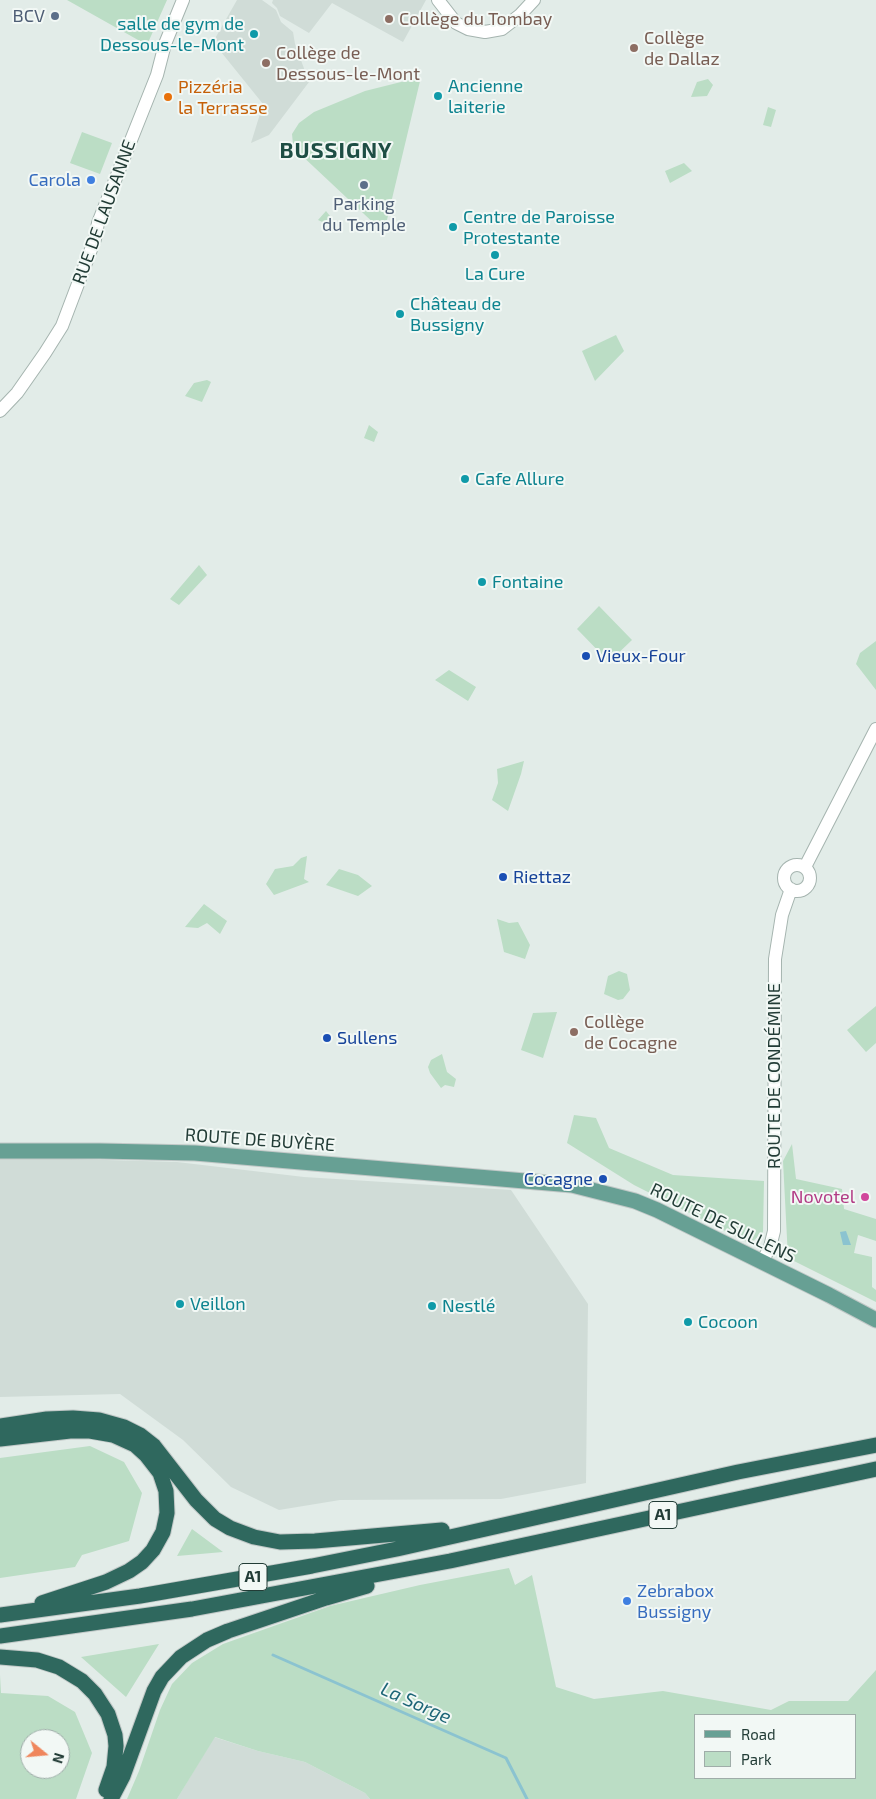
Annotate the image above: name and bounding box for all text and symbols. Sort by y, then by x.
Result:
place label: BCV [13,5,45,27]
place label: Collège du Tombay [399,8,552,30]
marker: BCV [49,10,61,22]
place label: salle de gym de Dessous-le-Mont [100,13,244,56]
marker: Collège du Tombay [383,13,395,25]
place label: Collège de Dallaz [644,27,720,70]
marker: salle de gym de Dessous-le-Mont [248,28,260,40]
place label: Collège de Dessous-le-Mont [276,42,420,84]
marker: Collège de Dallaz [628,42,640,54]
marker: Collège de Dessous-le-Mont [260,57,272,69]
place label: Ancienne laiterie [448,75,523,118]
place label: Pizzéria la Terrasse [178,76,268,118]
marker: Ancienne laiterie [432,90,444,102]
marker: Pizzéria la Terrasse [162,91,174,103]
street label: RUE DE LAUSANNE [68,137,140,287]
district label: BUSSIGNY [279,138,393,164]
place label: Carola [28,169,81,191]
marker: Carola [85,174,97,186]
marker: Parking du Temple [358,179,370,191]
place label: Parking du Temple [322,193,406,235]
place label: Centre de Paroisse Protestante [463,206,615,248]
marker: Centre de Paroisse Protestante [447,221,459,233]
marker: La Cure [489,249,501,261]
place label: La Cure [465,263,525,285]
place label: Château de Bussigny [410,293,501,336]
marker: Château de Bussigny [394,308,406,320]
place label: Cafe Allure [475,468,564,490]
marker: Cafe Allure [459,473,471,485]
place label: Fontaine [492,571,563,593]
marker: Fontaine [476,576,488,588]
place label: Vieux-Four [596,645,686,667]
marker: Vieux-Four [580,650,592,662]
place label: Riettaz [513,866,571,888]
marker: Riettaz [497,871,509,883]
street label: ROUTE DE CONDÉMINE [763,983,785,1169]
place label: Collège de Cocagne [584,1011,677,1054]
marker: Collège de Cocagne [568,1026,580,1038]
place label: Sullens [337,1027,397,1049]
marker: Sullens [321,1032,333,1044]
street label: ROUTE DE BUYÈRE [184,1124,336,1156]
place label: Cocagne [524,1168,593,1190]
marker: Cocagne [597,1173,609,1185]
street label: ROUTE DE SULLENS [647,1178,799,1268]
place label: Novotel [791,1186,855,1208]
marker: Novotel [859,1191,871,1203]
place label: Veillon [190,1293,246,1315]
place label: Nestlé [442,1295,495,1317]
marker: Veillon [174,1298,186,1310]
marker: Nestlé [426,1300,438,1312]
place label: Cocoon [698,1311,758,1333]
marker: Cocoon [682,1316,694,1328]
road number: A1 [649,1502,677,1528]
road number: A1 [239,1564,267,1590]
place label: Zebrabox Bussigny [637,1580,714,1622]
marker: Zebrabox Bussigny [621,1595,633,1607]
water label: La Sorge [377,1677,455,1729]
legend [694,1714,856,1779]
text: Road [741,1725,776,1743]
north arrow [20,1729,70,1779]
text: Park [741,1750,772,1768]
text: N [49,1751,68,1766]

